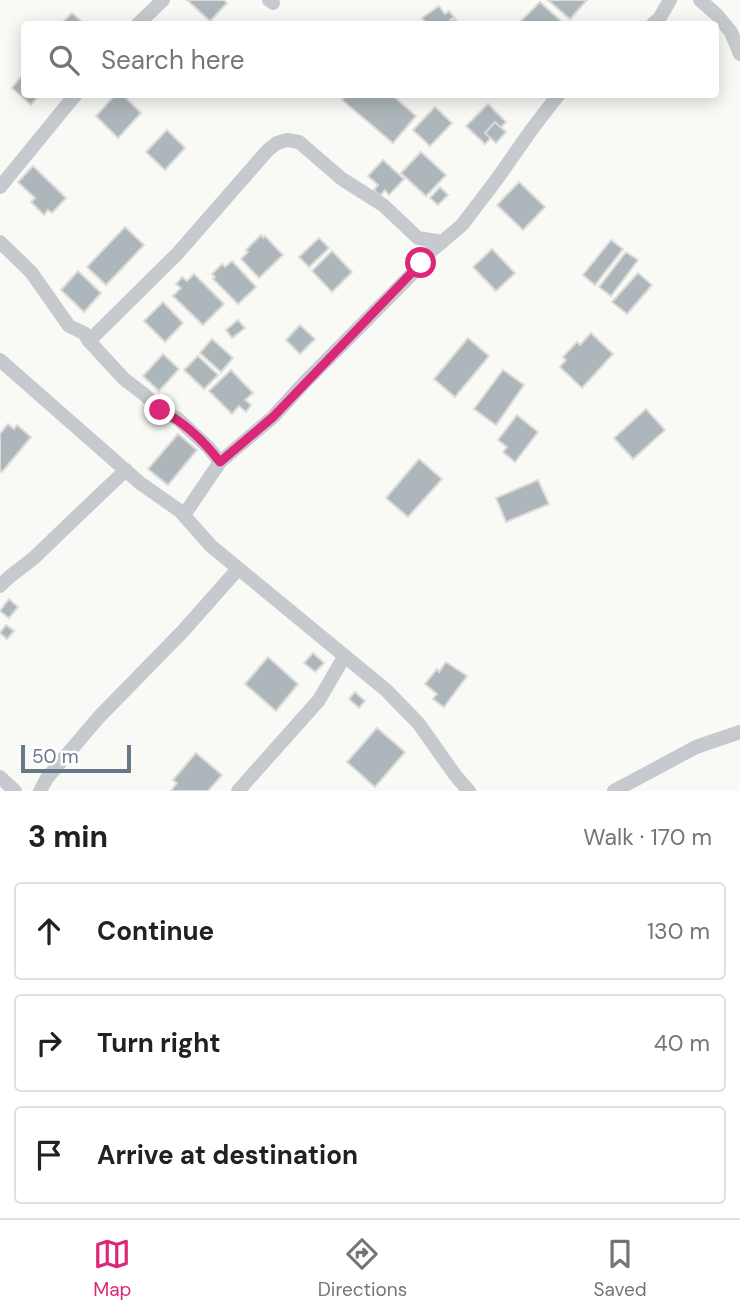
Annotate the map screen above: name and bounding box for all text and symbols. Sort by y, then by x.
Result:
search box [21,21,719,98]
icon: search [45,41,83,79]
text: Search here [101,43,244,77]
route start [405,247,436,278]
route end [144,394,175,425]
scale bar [21,742,131,774]
text: 50 m [32,744,79,769]
text: 3 min [28,817,108,856]
text: Walk · 170 m [583,822,712,852]
icon: ahead [30,912,68,950]
text: Continue [97,914,214,948]
text: 130 m [647,916,710,946]
icon: right [30,1024,68,1062]
text: Turn right [97,1026,221,1060]
text: 40 m [654,1028,710,1058]
icon: arrive [30,1136,68,1174]
text: Arrive at destination [97,1138,358,1172]
tab: Map [93,1235,131,1302]
tab: Directions [318,1235,407,1302]
tab: Saved [594,1235,647,1302]

